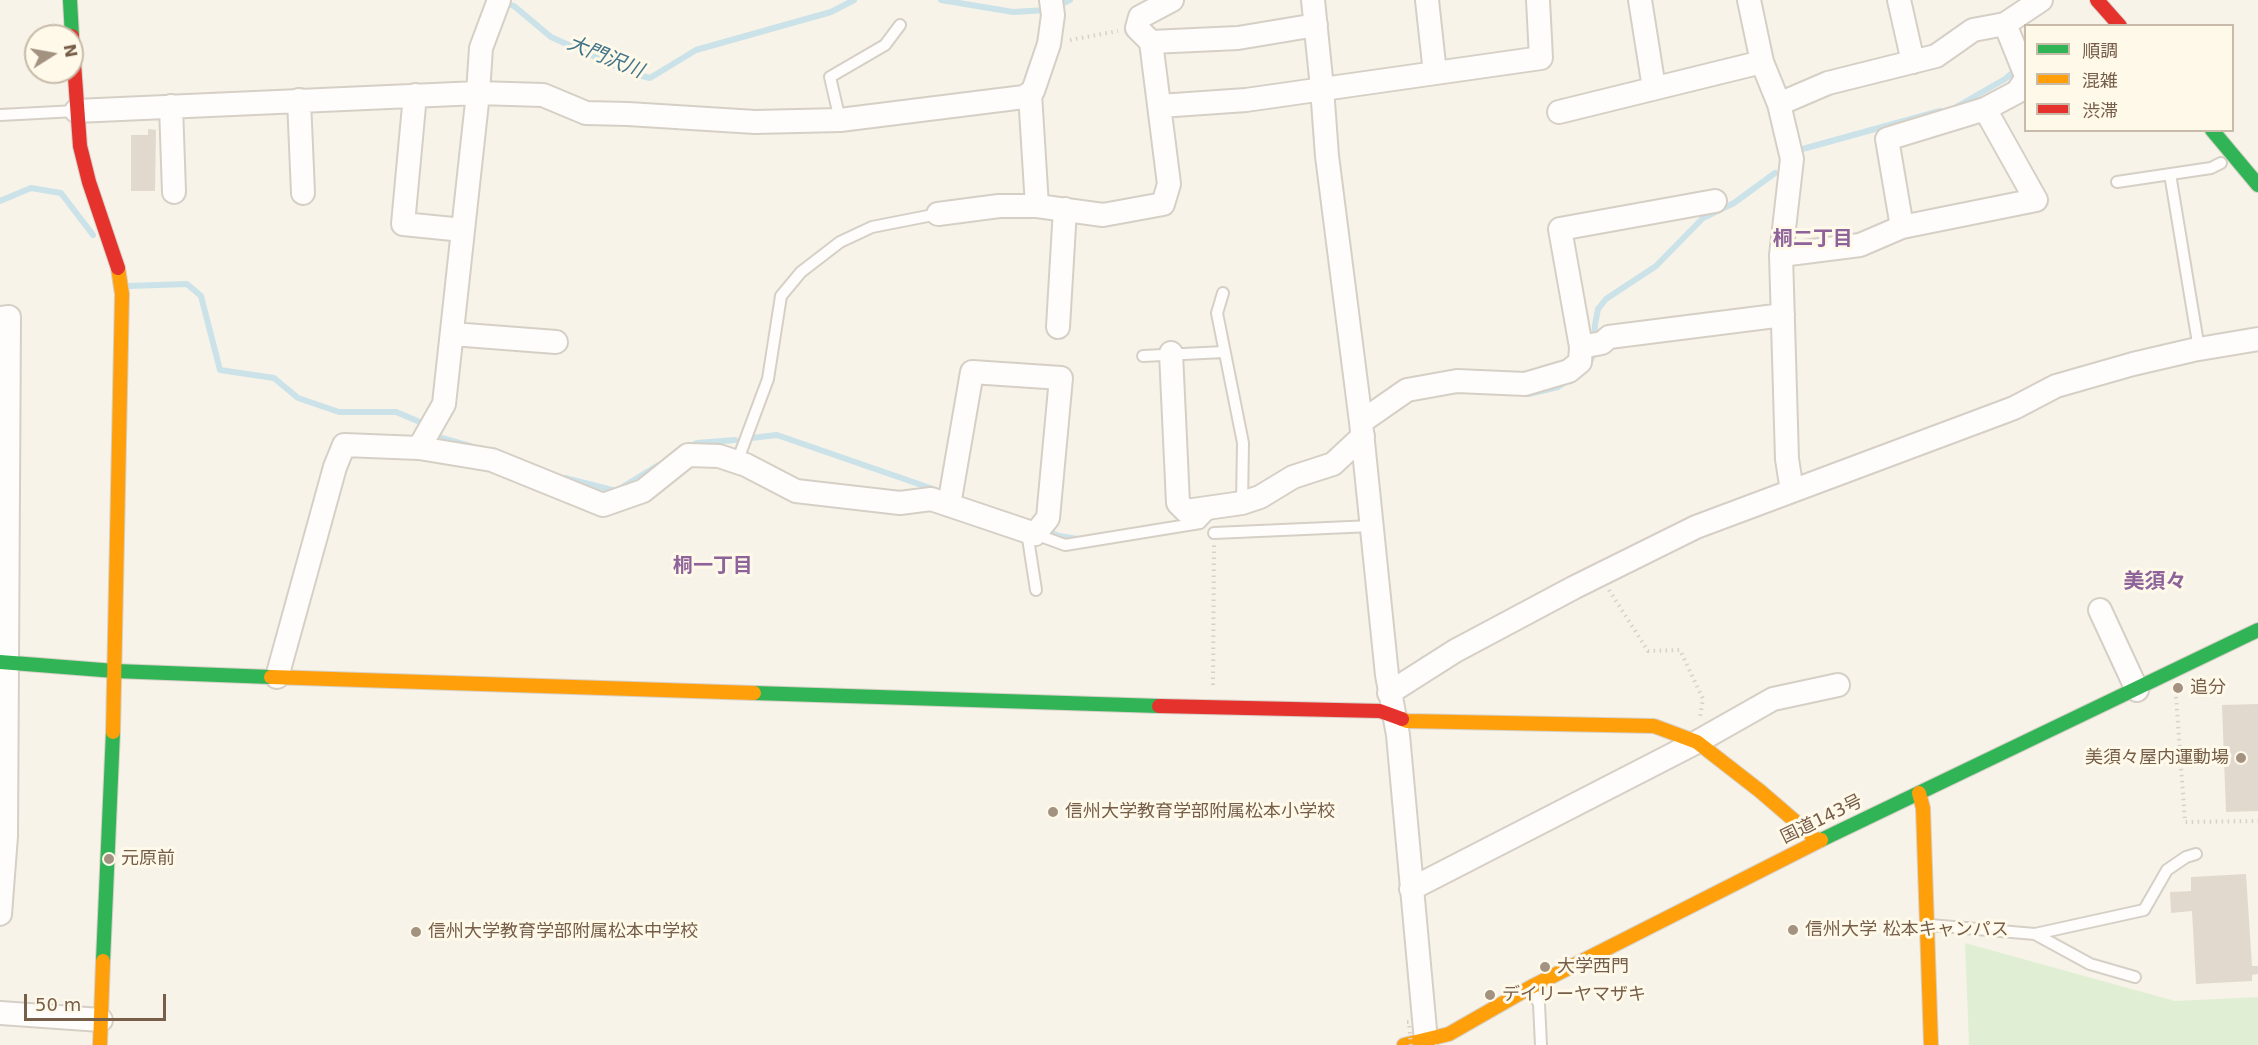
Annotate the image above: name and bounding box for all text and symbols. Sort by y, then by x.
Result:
north arrow [24,24,84,84]
legend [2024,24,2234,132]
water label: 大門沢川 [563,32,647,84]
text: 順調 [2082,40,2118,61]
text: N [60,42,81,59]
text: 混雑 [2082,70,2118,91]
text: 渋滞 [2082,100,2118,121]
district label: 桐二丁目 [1773,228,1853,252]
district label: 桐一丁目 [673,555,753,579]
district label: 美須々 [2124,570,2186,596]
place label: 追分 [2190,677,2226,699]
marker: 追分 [2171,681,2185,695]
place label: 美須々屋内運動場 [2085,747,2229,769]
marker: 美須々屋内運動場 [2234,751,2248,765]
street label: 国道143号 [1778,791,1866,849]
place label: 信州大学教育学部附属松本小学校 [1065,801,1335,823]
marker: 信州大学教育学部附属松本小学校 [1046,805,1060,819]
place label: 元原前 [121,848,175,870]
marker: 元原前 [102,852,116,866]
place label: 信州大学 松本キャンパス [1805,919,2009,941]
place label: 信州大学教育学部附属松本中学校 [428,921,698,943]
marker: 信州大学 松本キャンパス [1786,923,1800,937]
marker: 信州大学教育学部附属松本中学校 [409,925,423,939]
place label: 大学西門 [1557,956,1629,978]
marker: 大学西門 [1538,960,1552,974]
scale bar [27,982,170,1020]
place label: デイリーヤマザキ [1502,984,1646,1006]
marker: デイリーヤマザキ [1483,988,1497,1002]
text: 50 m [35,994,81,1015]

